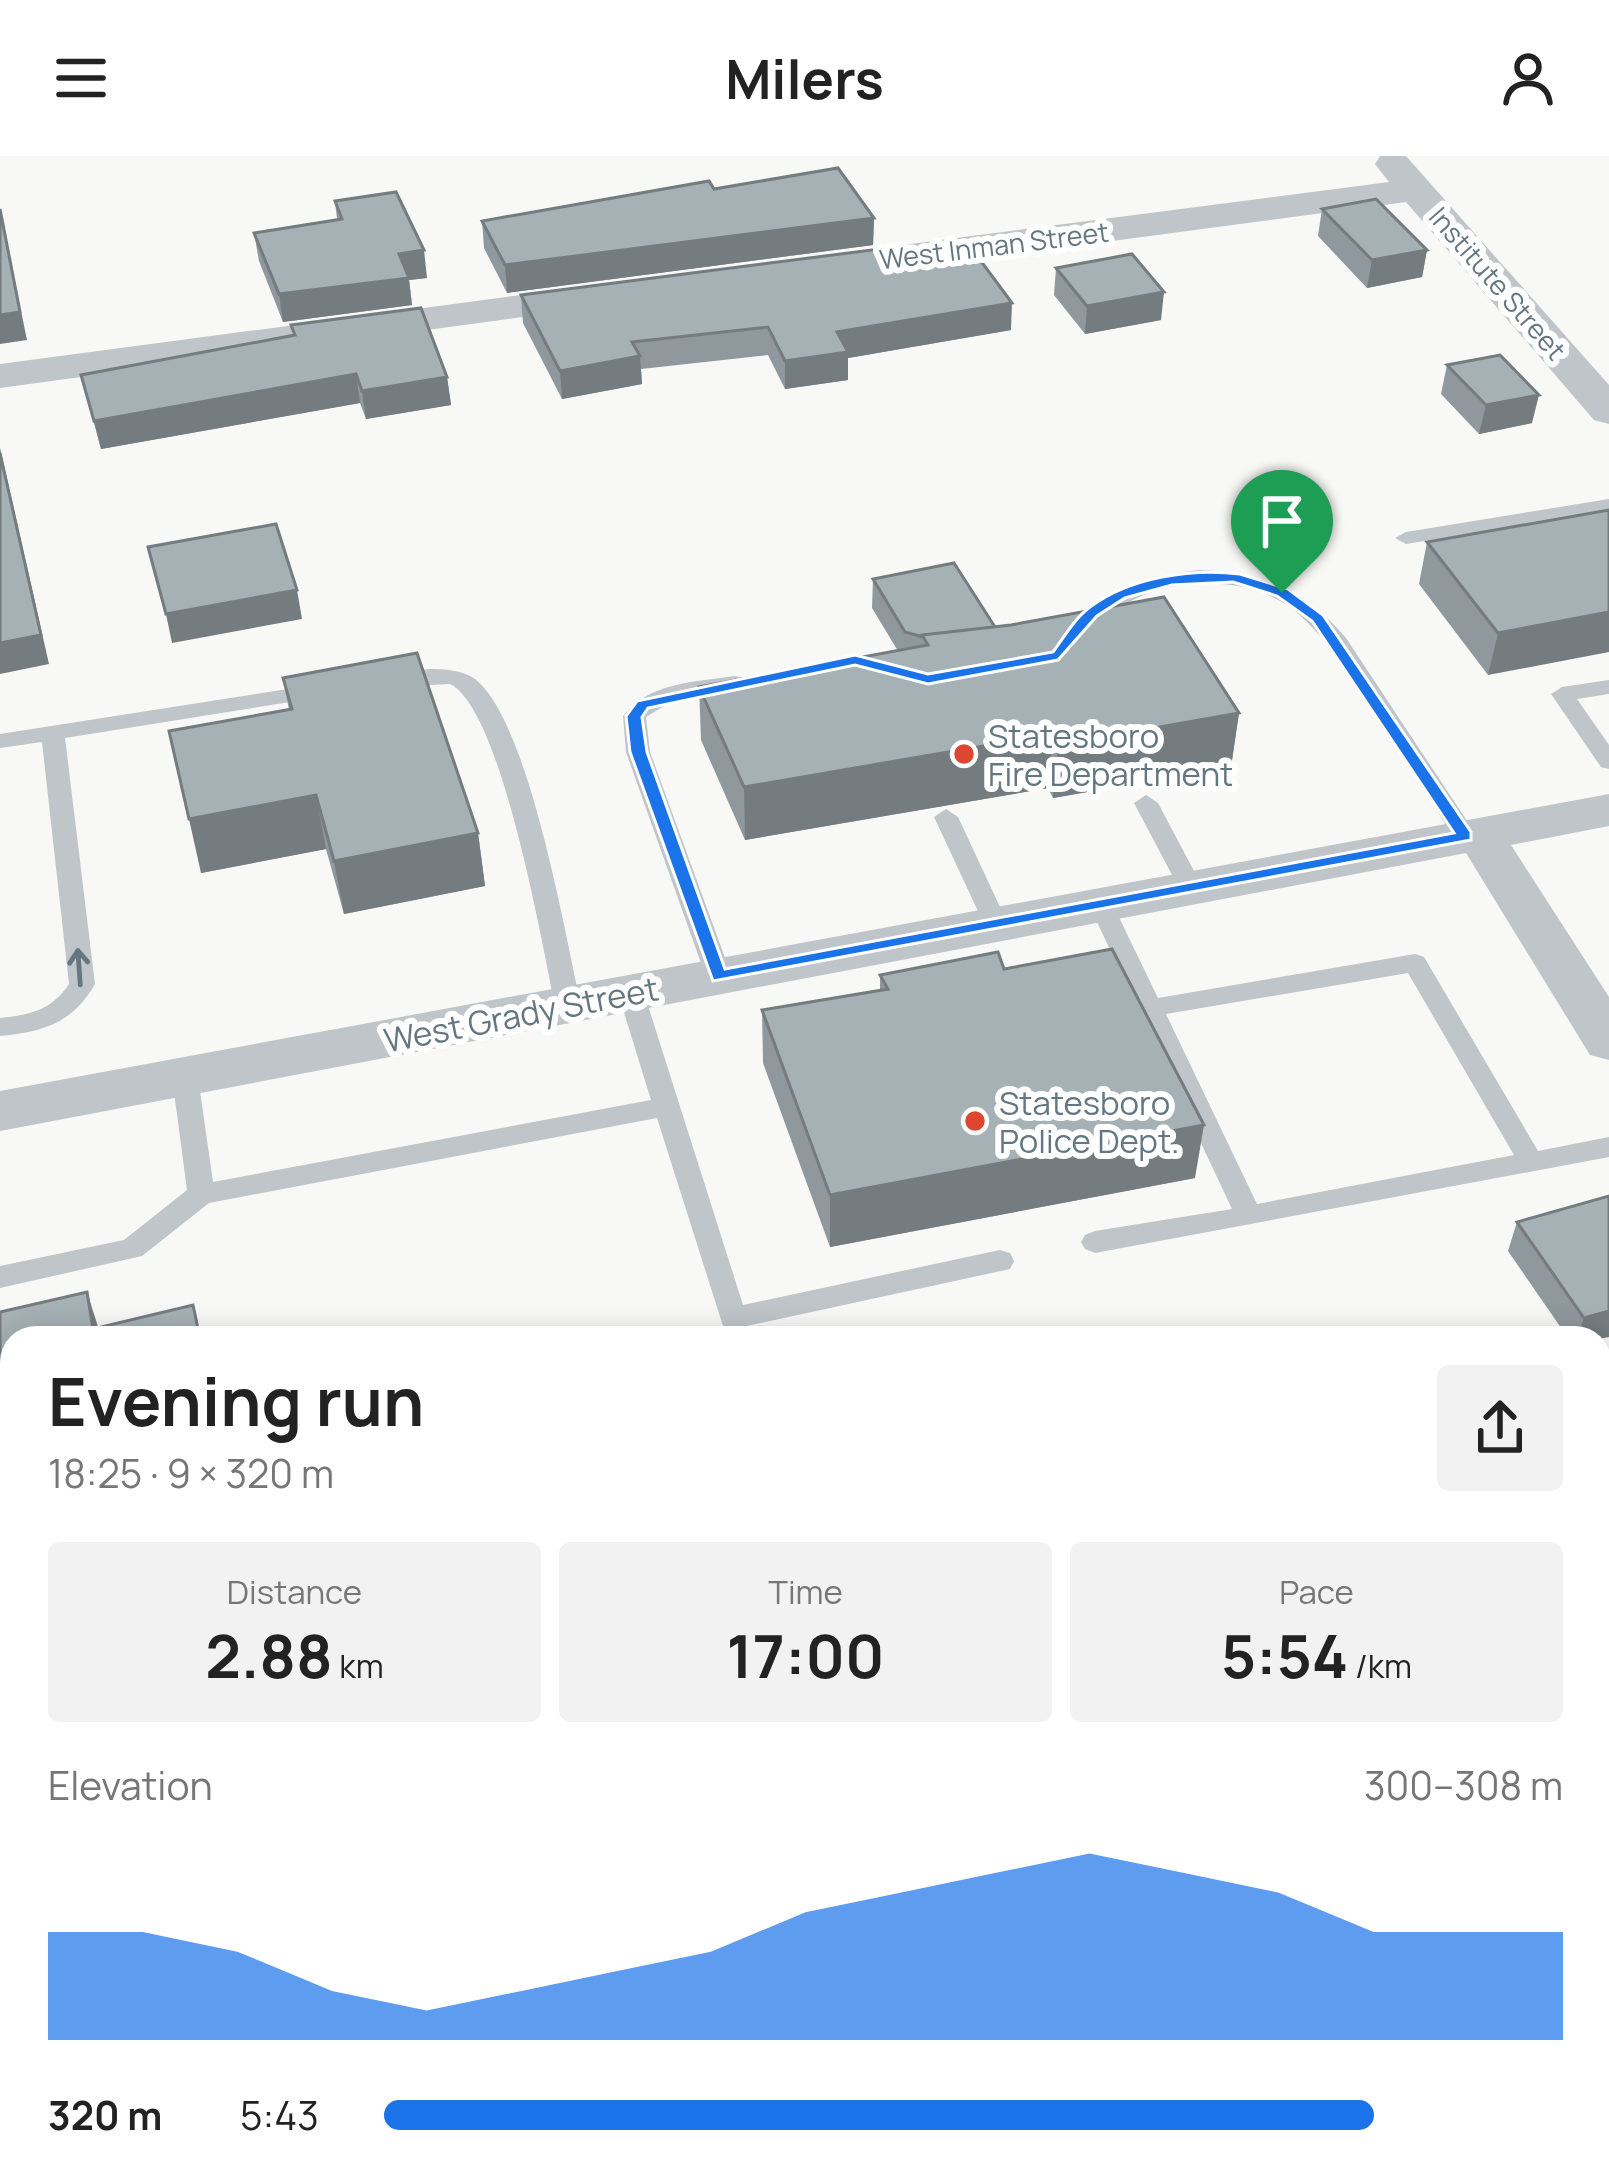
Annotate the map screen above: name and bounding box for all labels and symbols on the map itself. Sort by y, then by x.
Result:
street label: Institute Street [1421,199,1575,367]
street label: West Inman Street [877,213,1111,277]
pin [1231,470,1333,593]
place label: Statesboro Fire Department [988,713,1233,796]
marker: Statesboro Fire Department [951,741,977,767]
one-way arrow [67,948,90,987]
street label: West Grady Street [380,965,662,1063]
place label: Statesboro Police Dept. [999,1080,1179,1163]
marker: Statesboro Police Dept. [962,1108,988,1134]

